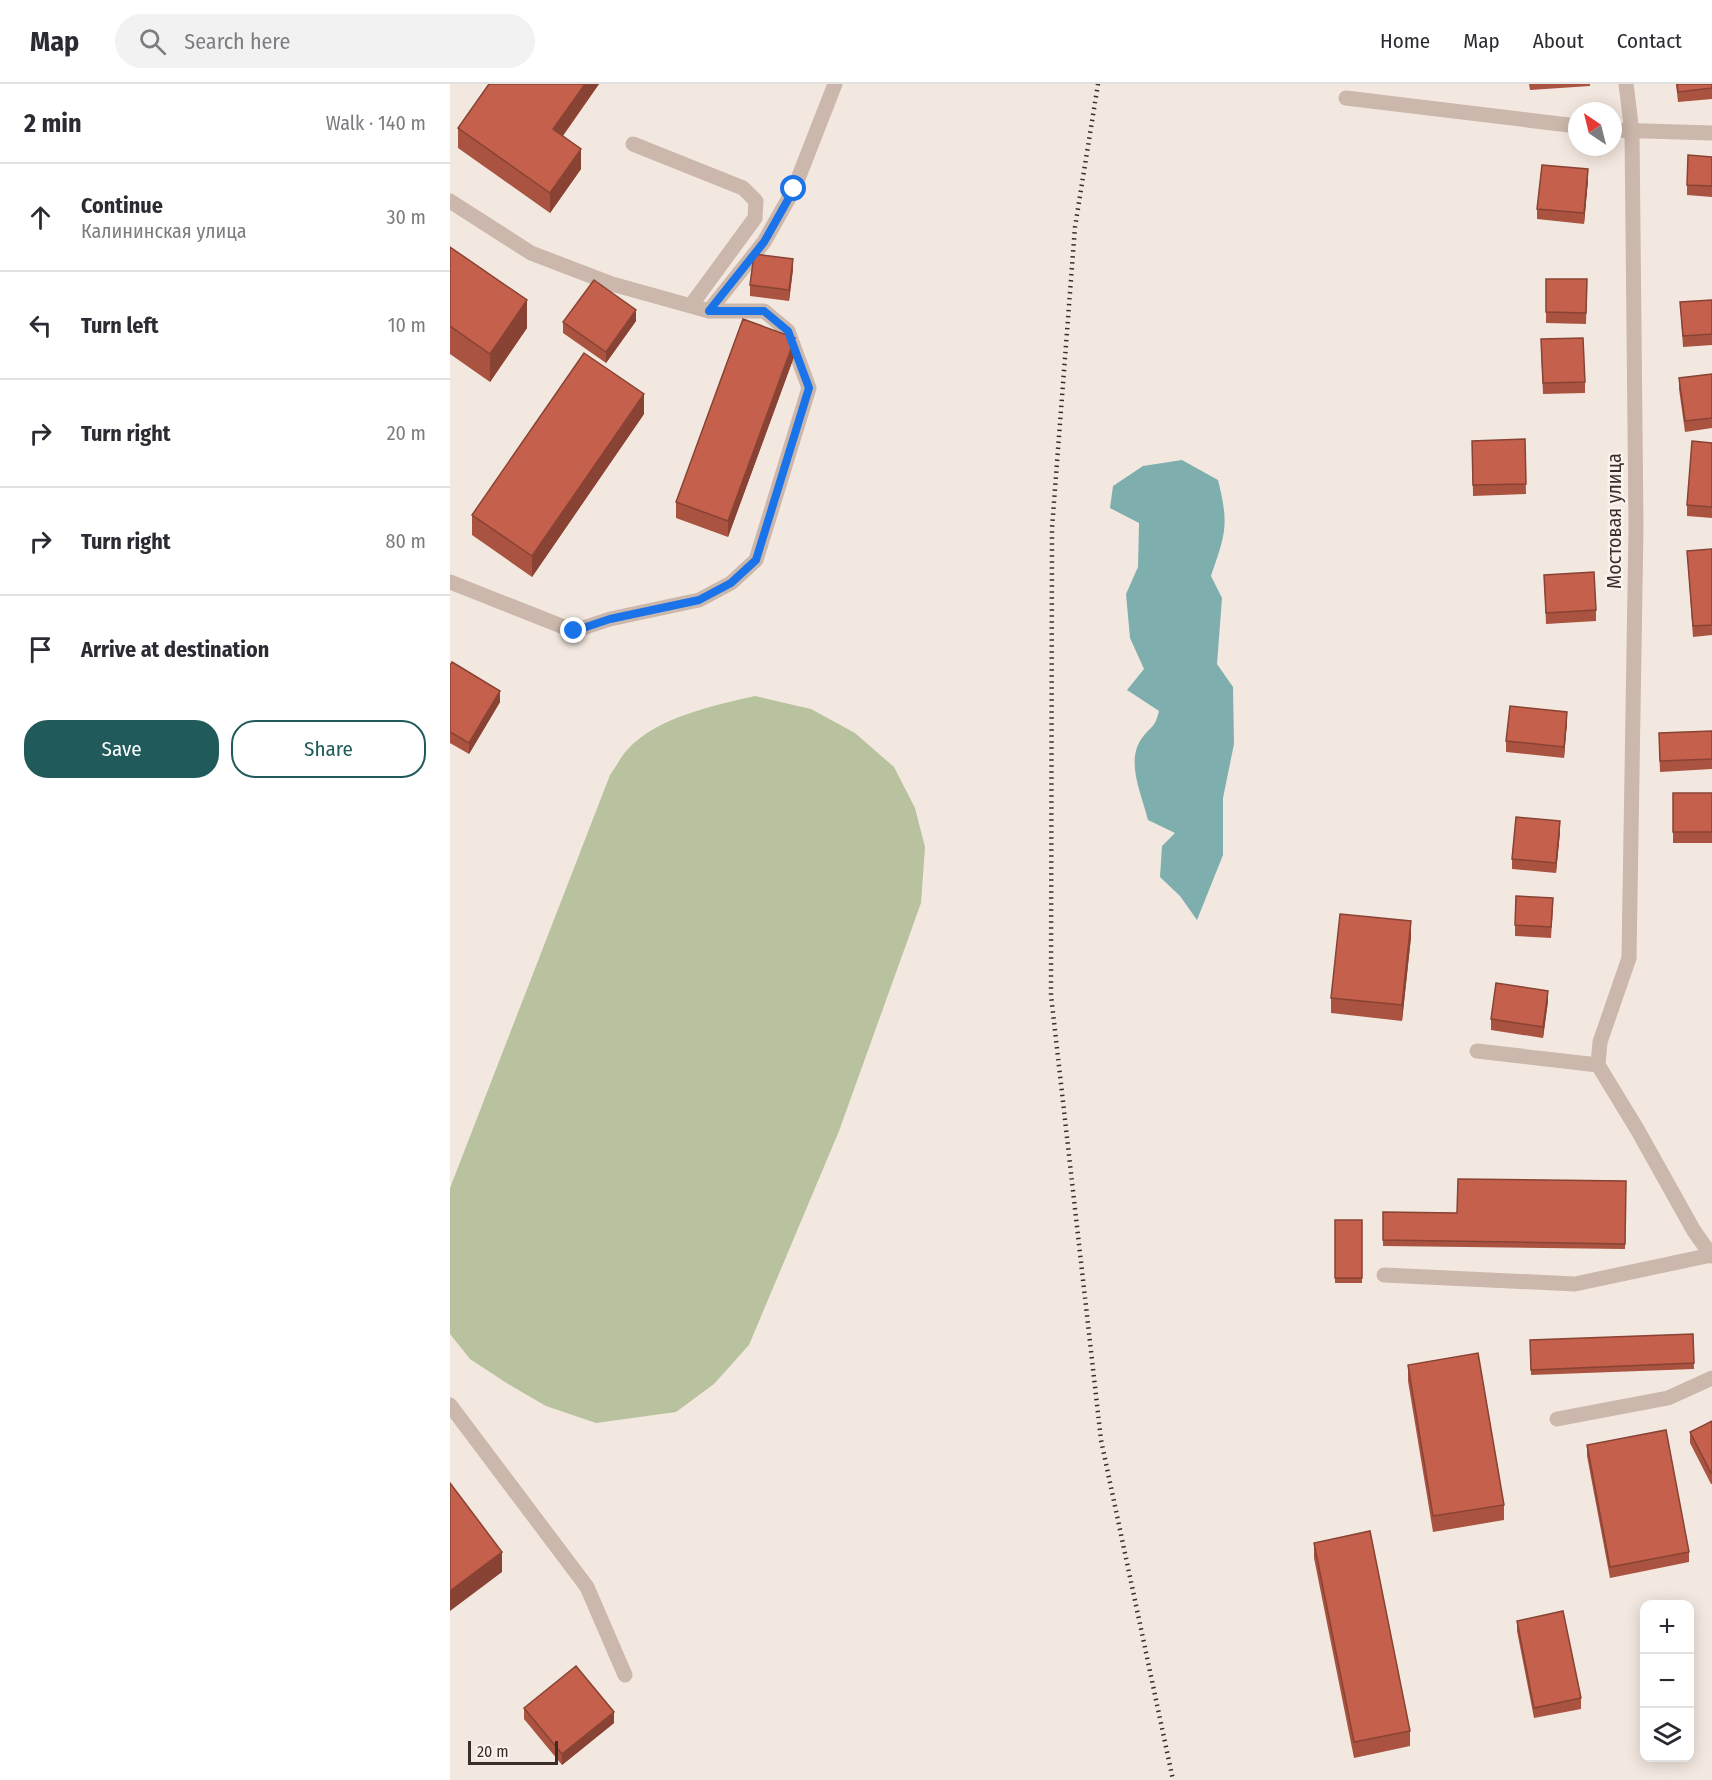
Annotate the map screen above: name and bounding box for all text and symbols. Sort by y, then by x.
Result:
search box [115,14,535,68]
text: Map [30,25,79,58]
icon: search [136,25,169,58]
text: Search here [184,28,290,55]
text: Home [1380,28,1430,54]
text: Map [1463,28,1500,54]
text: About [1533,28,1584,54]
text: Contact [1617,28,1682,54]
north arrow [1568,102,1622,156]
text: 2 min [24,108,82,139]
text: Walk · 140 m [326,111,426,135]
route start [780,175,806,201]
text: Continue [81,192,163,219]
icon: ahead [24,201,57,234]
text: 30 m [386,205,426,229]
text: Калининская улица [81,219,247,243]
icon: left [24,309,57,342]
text: Turn left [81,312,159,339]
text: 10 m [388,313,426,337]
icon: right [24,417,57,450]
text: Turn right [81,420,170,447]
text: 20 m [387,421,426,445]
street label: Мостовая улица [1602,453,1626,589]
icon: right [24,525,57,558]
text: Turn right [81,528,170,555]
text: 80 m [386,529,426,553]
route end [560,617,586,643]
icon: arrive [24,633,57,666]
text: Arrive at destination [81,636,269,663]
button: Save [24,720,219,778]
button: Share [231,720,426,778]
map controls [1640,1600,1694,1762]
button: + [1640,1600,1694,1654]
button: − [1640,1654,1694,1708]
button: layers [1640,1708,1694,1762]
scale bar [468,1738,558,1766]
text: 20 m [477,1742,508,1761]

